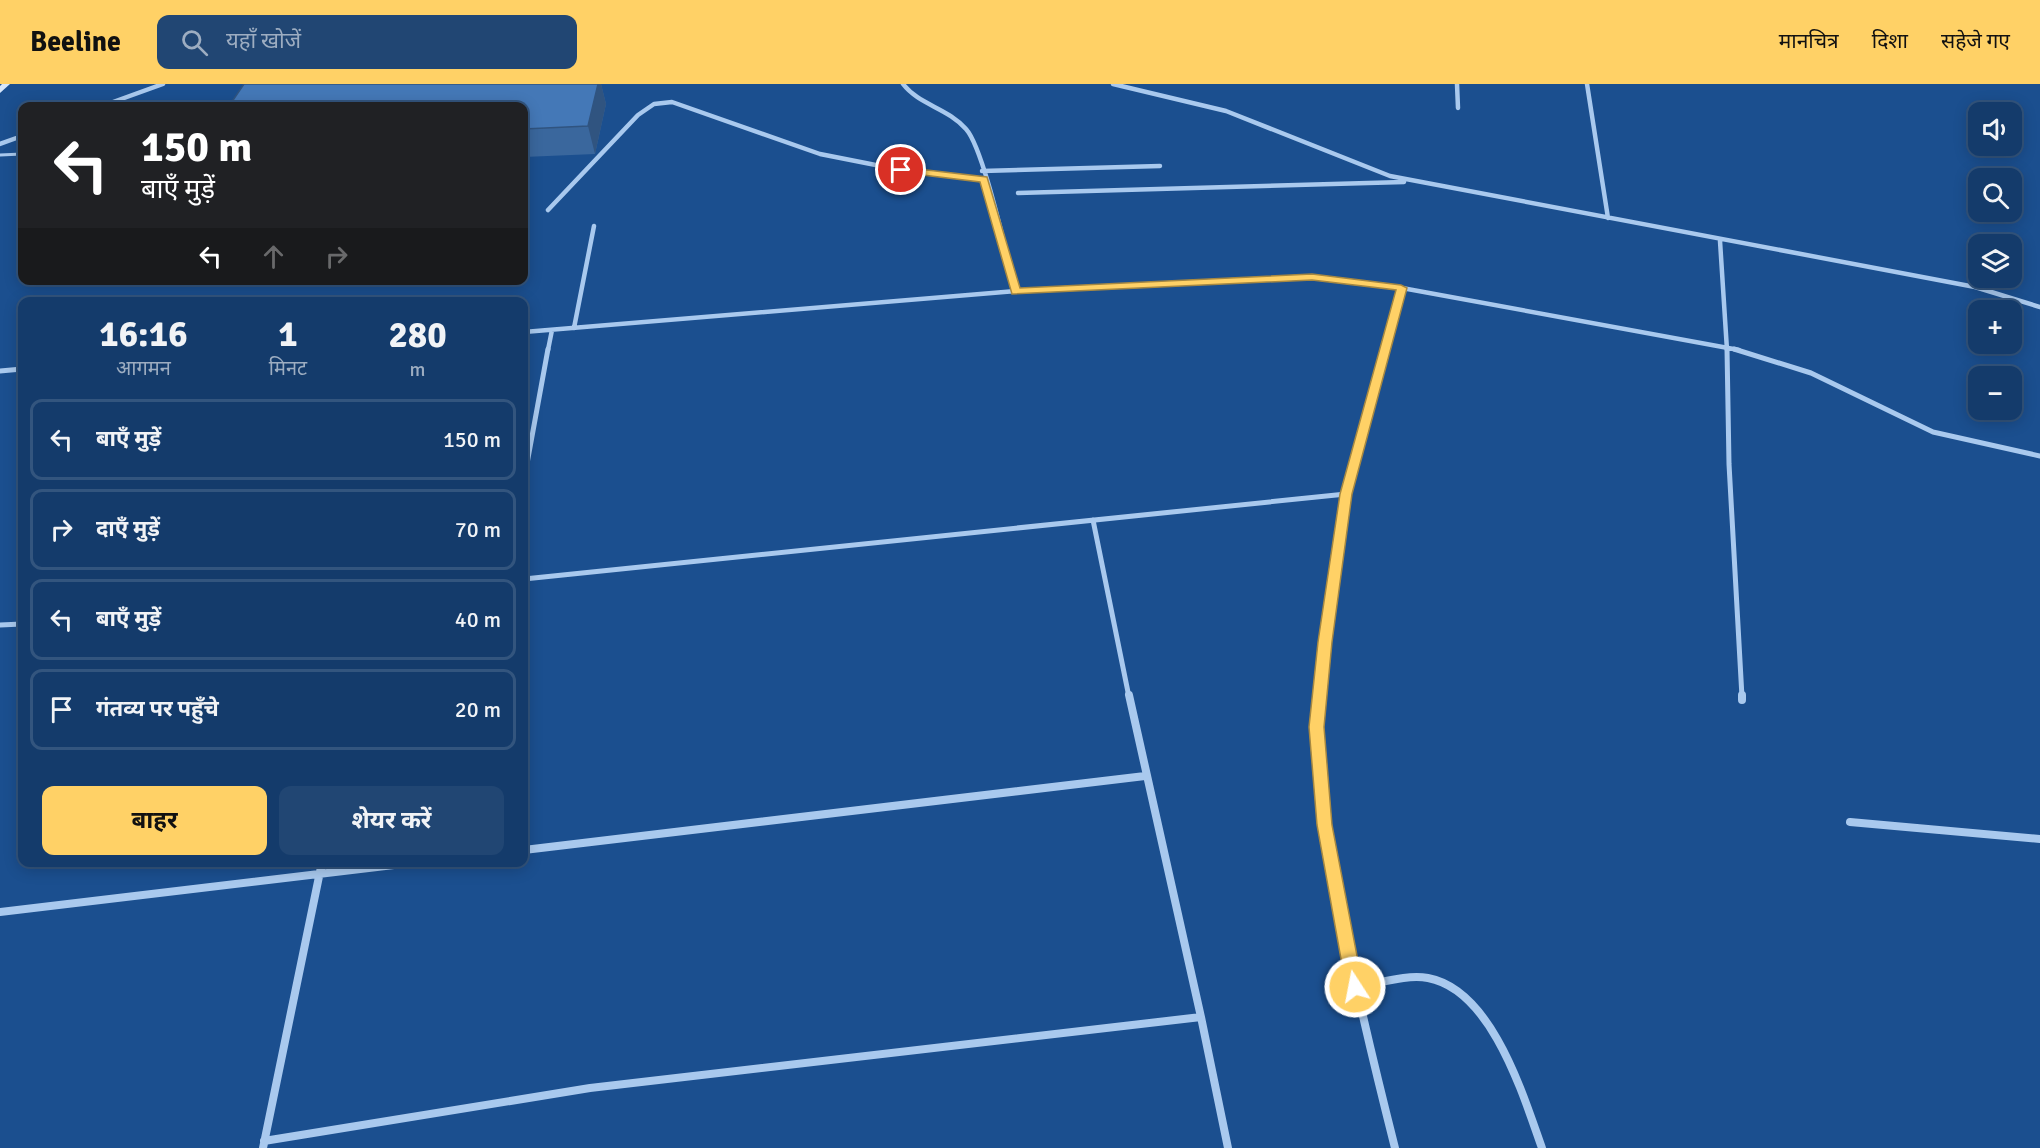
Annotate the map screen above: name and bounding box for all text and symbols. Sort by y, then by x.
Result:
search box [157,15,577,69]
text: Beeline [30,25,121,59]
icon: search [178,26,211,59]
text: यहाँ खोजें [226,27,301,54]
text: मानचित्र [1779,28,1839,54]
text: दिशा [1872,28,1908,54]
text: सहेजे गए [1941,28,2010,54]
map controls [1968,102,2022,420]
button: sound [1968,102,2022,156]
text: 150 m [141,122,252,173]
icon: left [42,126,120,204]
pin [875,144,926,195]
icon: arrive [884,153,917,186]
button: search [1968,168,2022,222]
text: बाएँ मुड़ें [141,173,215,206]
button: layers [1968,234,2022,288]
icon: left [194,240,227,273]
icon: ahead [257,240,290,273]
icon: right [320,240,353,273]
button: + [1968,300,2022,354]
text: 16:16 [99,312,188,357]
text: 1 [278,312,298,357]
text: 280 [388,313,447,358]
text: आगमन [116,356,171,381]
text: मिनट [269,356,307,381]
text: m [410,357,426,382]
button: − [1968,366,2022,420]
icon: left [45,423,78,456]
text: बाएँ मुड़ें [96,425,161,452]
text: 150 m [443,426,501,453]
icon: right [45,513,78,546]
text: दाएँ मुड़ें [96,515,160,542]
text: 70 m [455,516,501,543]
icon: left [45,603,78,636]
text: बाएँ मुड़ें [96,605,161,632]
text: 40 m [455,606,501,633]
icon: arrive [45,693,78,726]
text: गंतव्य पर पहुँचे [96,695,219,722]
text: 20 m [455,696,501,723]
button: बाहर [42,786,267,855]
button: शेयर करें [279,786,504,855]
position arrow [1323,955,1387,1019]

